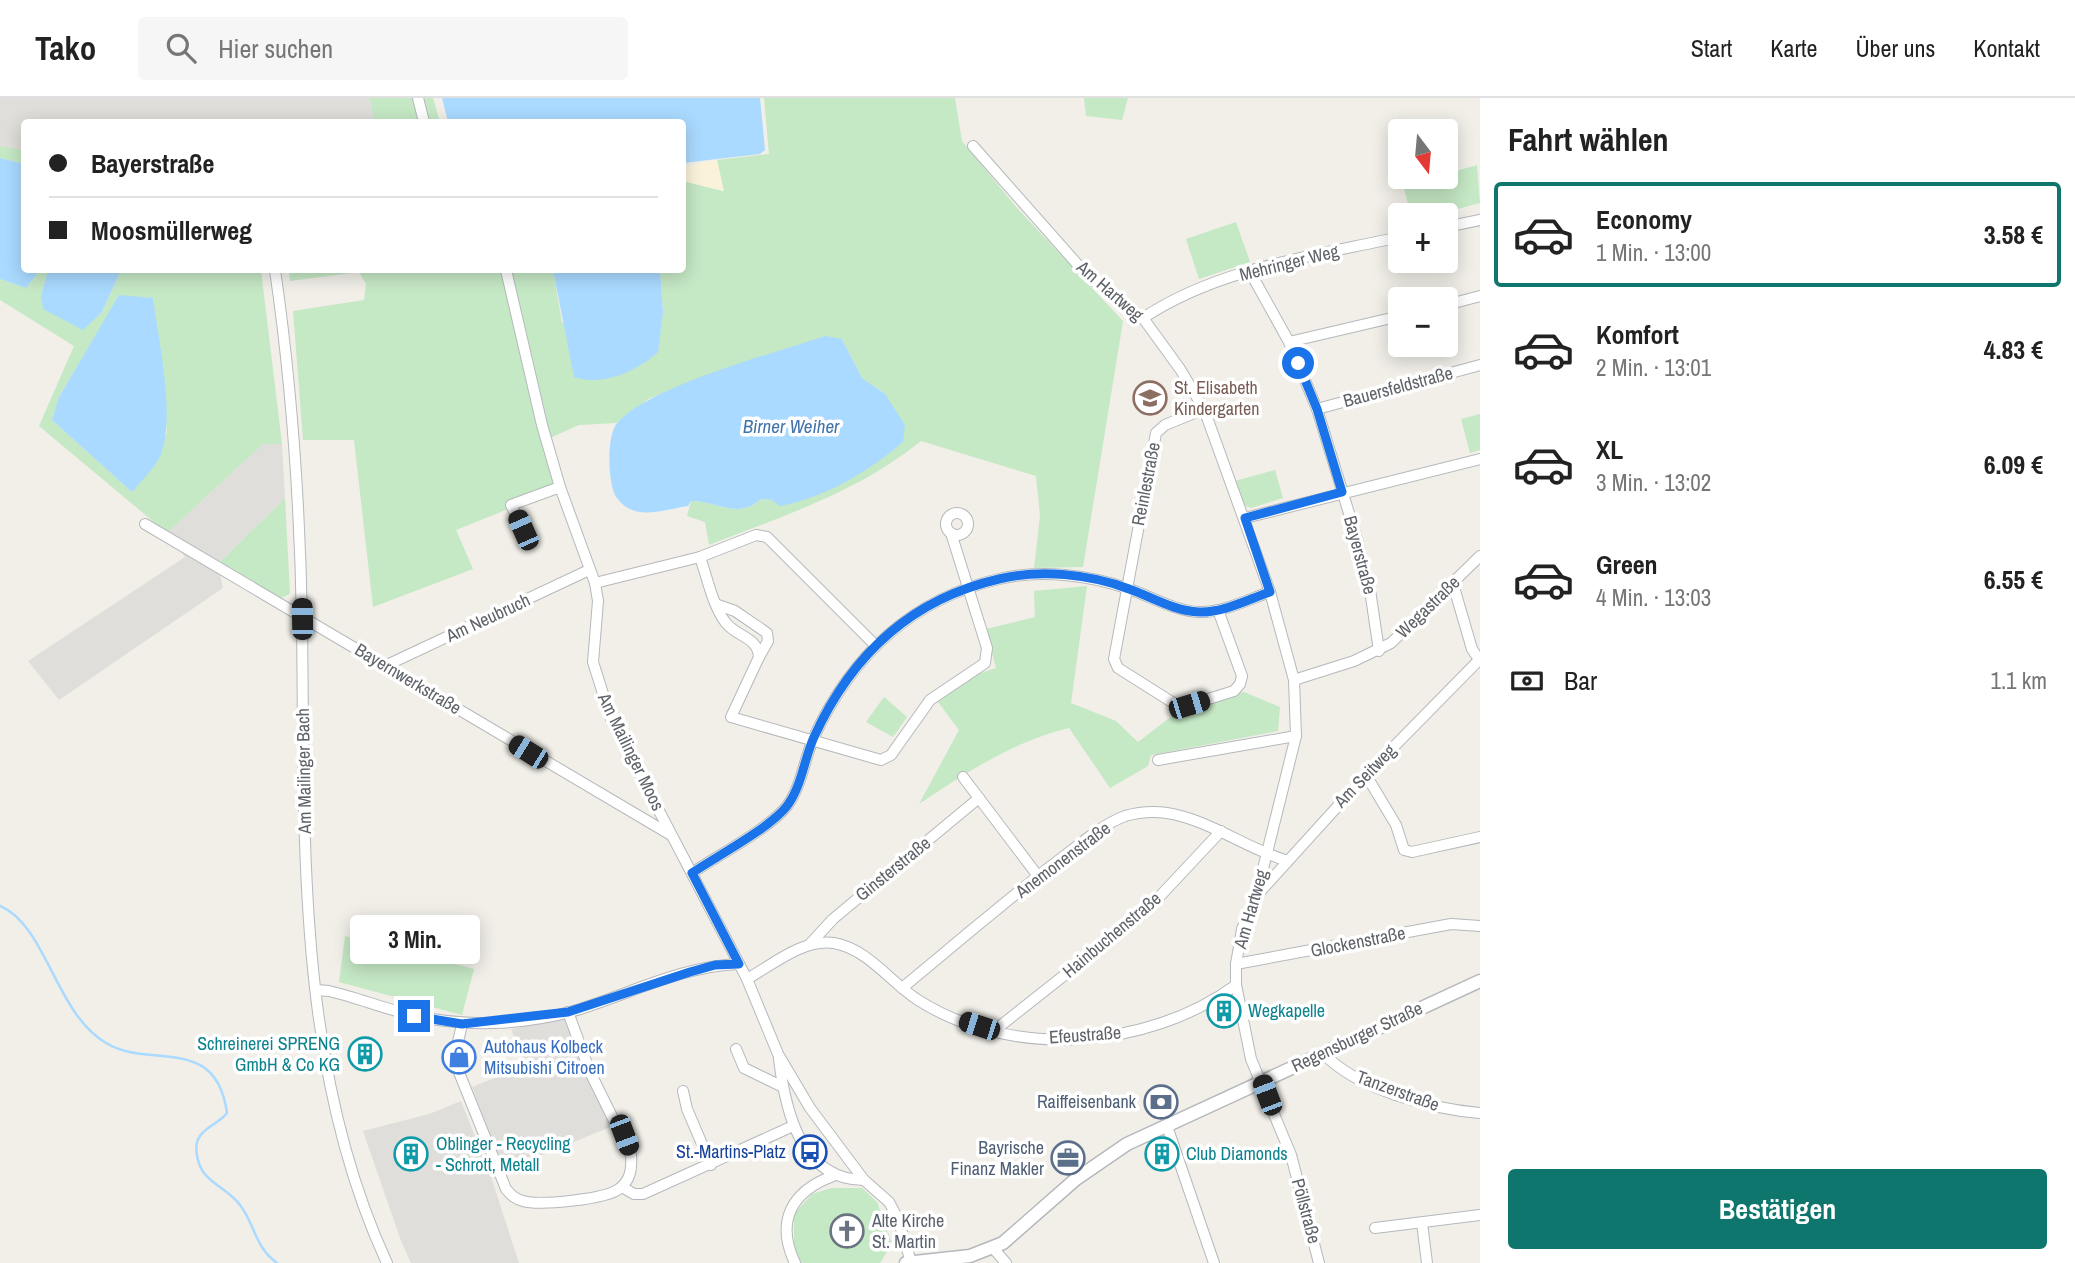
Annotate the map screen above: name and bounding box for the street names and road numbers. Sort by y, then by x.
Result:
street label: Mehringer Weg [1237,238,1342,287]
street label: Am Hartweg [1071,254,1150,327]
street label: Bauersfeldstraße [1340,360,1455,413]
street label: Reinlestraße [1125,440,1166,528]
street label: Bayerstraße [1338,513,1383,597]
street label: Wegastraße [1390,570,1465,643]
street label: Am Neubruch [441,587,534,648]
street label: Bayernwerkstraße [350,637,466,720]
street label: Am Mailinger Moos [592,688,671,815]
street label: Am Mailinger Bach [290,708,317,835]
street label: Am Seitweg [1327,738,1402,814]
street label: Anemonenstraße [1009,816,1115,904]
street label: Ginsterstraße [850,831,936,907]
street label: Am Hartweg [1227,866,1274,952]
street label: Hainbuchenstraße [1057,886,1166,983]
street label: Glockenstraße [1308,920,1407,963]
street label: Regensburger Straße [1287,995,1426,1078]
street label: Efeustraße [1048,1020,1122,1049]
street label: Tanzerstraße [1353,1064,1443,1117]
street label: Pöllstraße [1286,1176,1327,1246]

